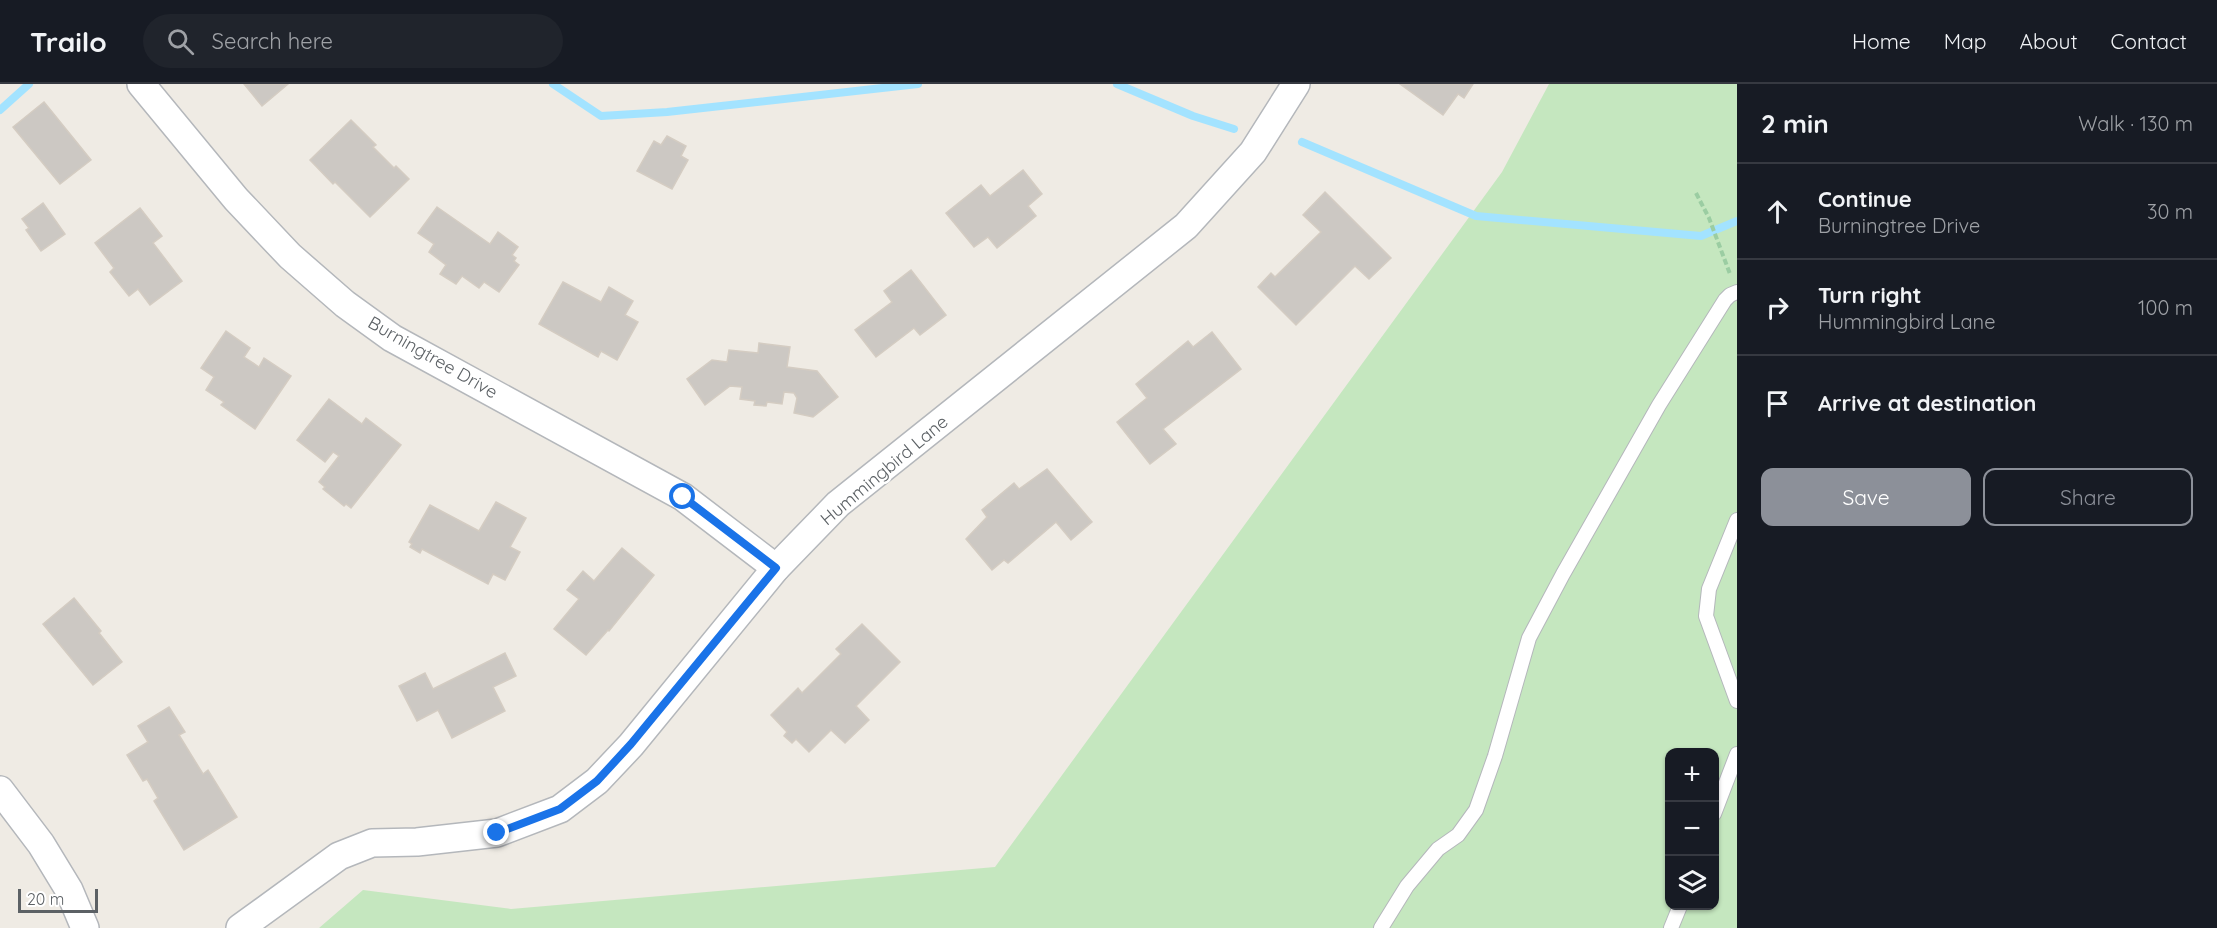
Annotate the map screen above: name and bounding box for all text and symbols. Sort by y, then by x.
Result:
search box [143,14,563,68]
text: Trailo [30,24,107,59]
icon: search [164,25,197,58]
text: Search here [212,27,333,55]
text: Home [1852,28,1911,54]
text: Map [1944,28,1987,54]
text: About [2020,28,2078,54]
text: Contact [2111,28,2187,54]
text: 2 min [1761,107,1829,140]
text: Walk · 130 m [2078,111,2193,136]
text: Continue [1818,185,1912,213]
icon: ahead [1761,195,1794,228]
text: 30 m [2147,199,2193,224]
text: Burningtree Drive [1818,213,1980,238]
text: Turn right [1818,281,1922,309]
icon: right [1761,291,1794,324]
text: 100 m [2138,295,2193,320]
text: Hummingbird Lane [1818,309,1995,334]
street label: Burningtree Drive [364,311,502,403]
icon: arrive [1761,387,1794,420]
text: Arrive at destination [1818,389,2036,417]
street label: Hummingbird Lane [815,410,953,530]
button: Save [1761,468,1971,526]
button: Share [1983,468,2193,526]
route start [669,483,695,509]
map controls [1665,748,1719,910]
button: + [1665,748,1719,802]
button: − [1665,802,1719,856]
route end [483,819,509,845]
button: layers [1665,856,1719,910]
scale bar [18,886,98,914]
text: 20 m [27,889,64,909]

